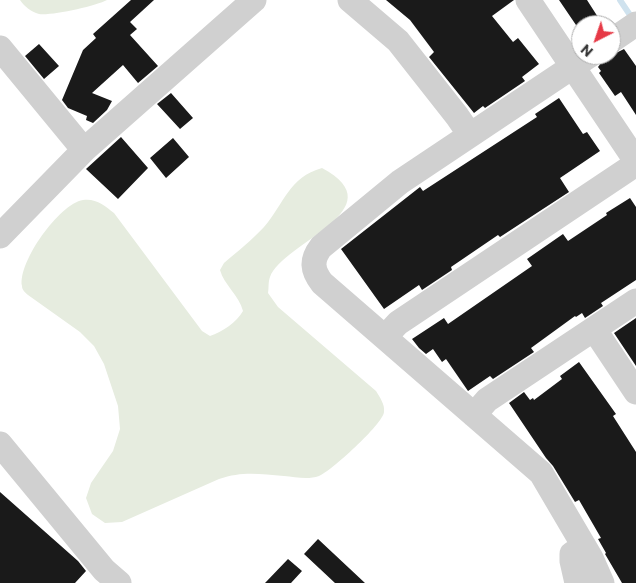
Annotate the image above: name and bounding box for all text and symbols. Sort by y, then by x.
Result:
north arrow [571,15,621,65]
text: N [577,41,596,61]

